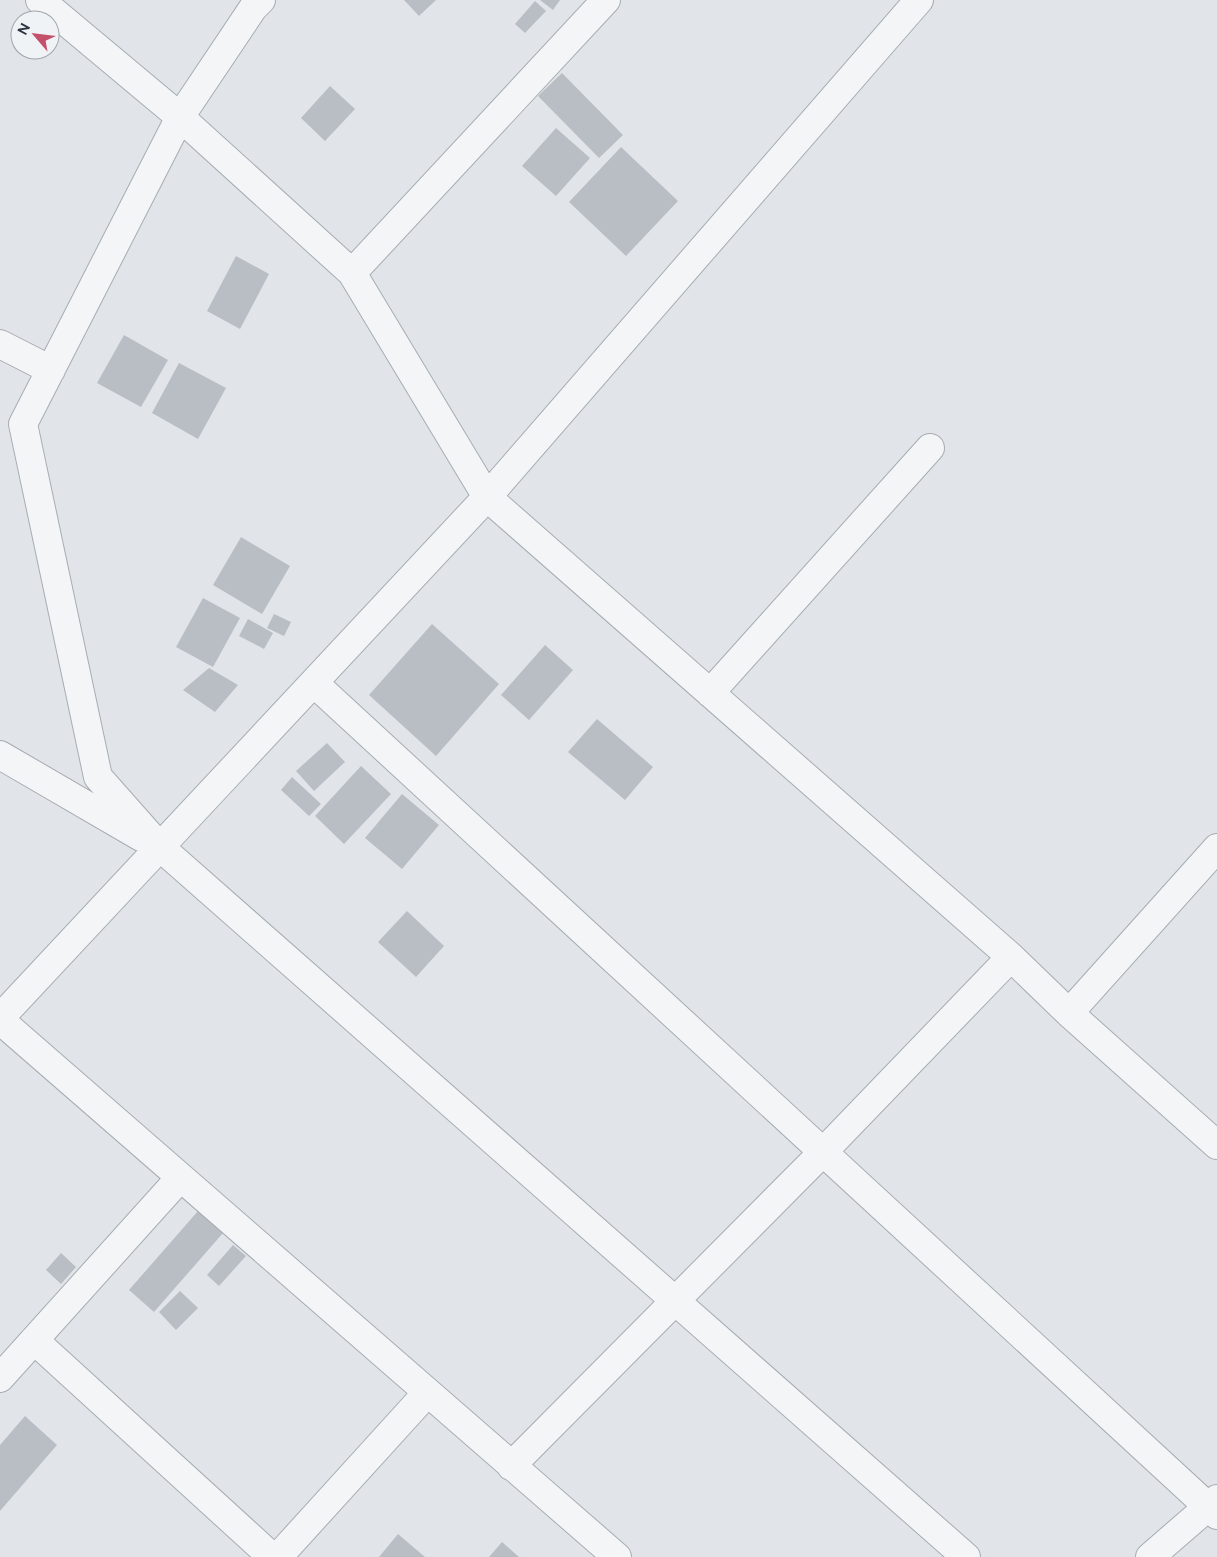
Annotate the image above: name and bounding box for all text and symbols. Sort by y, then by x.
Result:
north arrow [10,10,60,60]
text: N [14,20,34,38]

